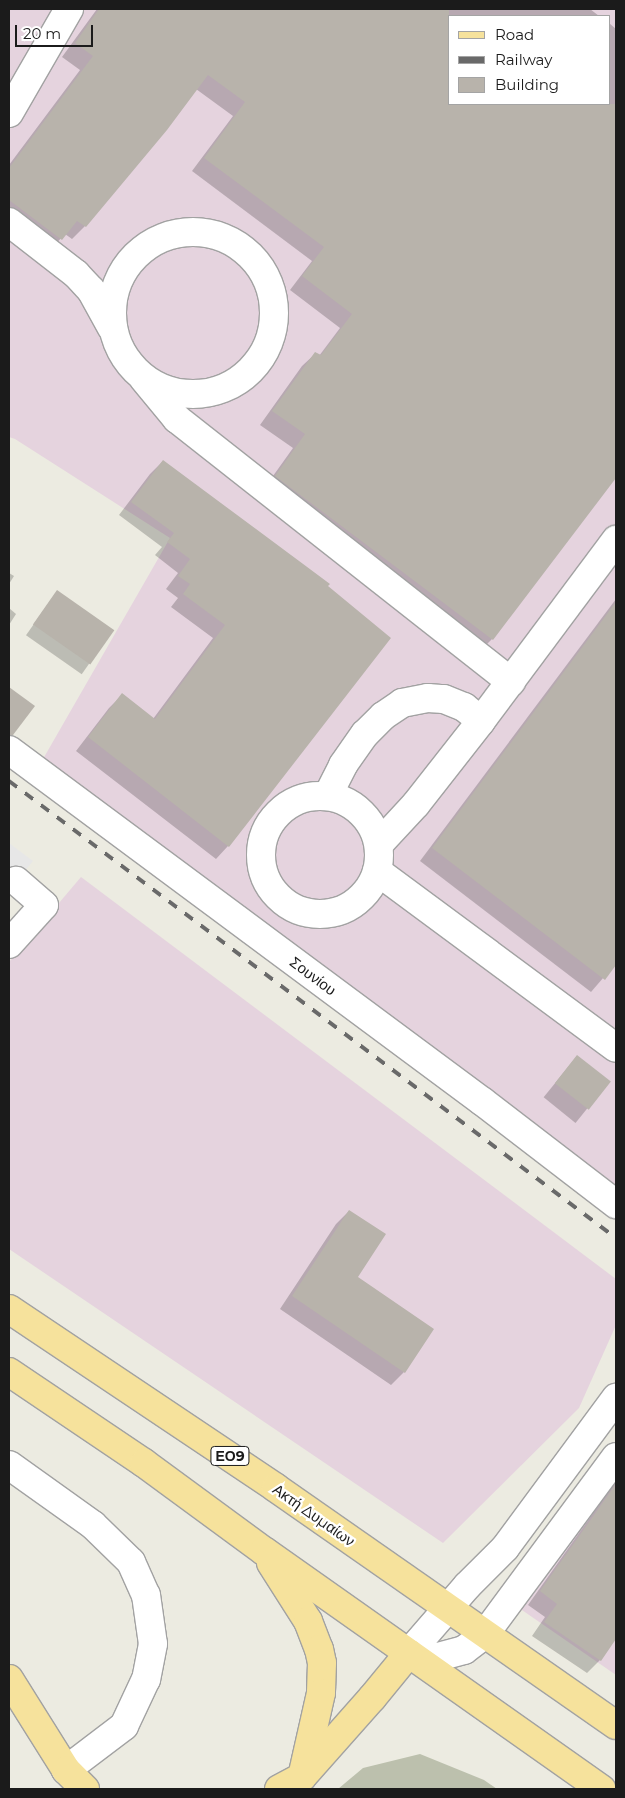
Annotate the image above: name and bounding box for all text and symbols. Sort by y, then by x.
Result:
scale bar [18,15,95,47]
legend [448,15,610,105]
text: 20 m [23,24,61,43]
text: Road [495,25,534,44]
text: Railway [495,50,552,69]
text: Building [495,75,559,94]
street label: Σουνίου [286,953,340,999]
road number: ΕΟ9 [210,1444,250,1468]
street label: Ακτή Δυμαίων [269,1480,359,1550]

